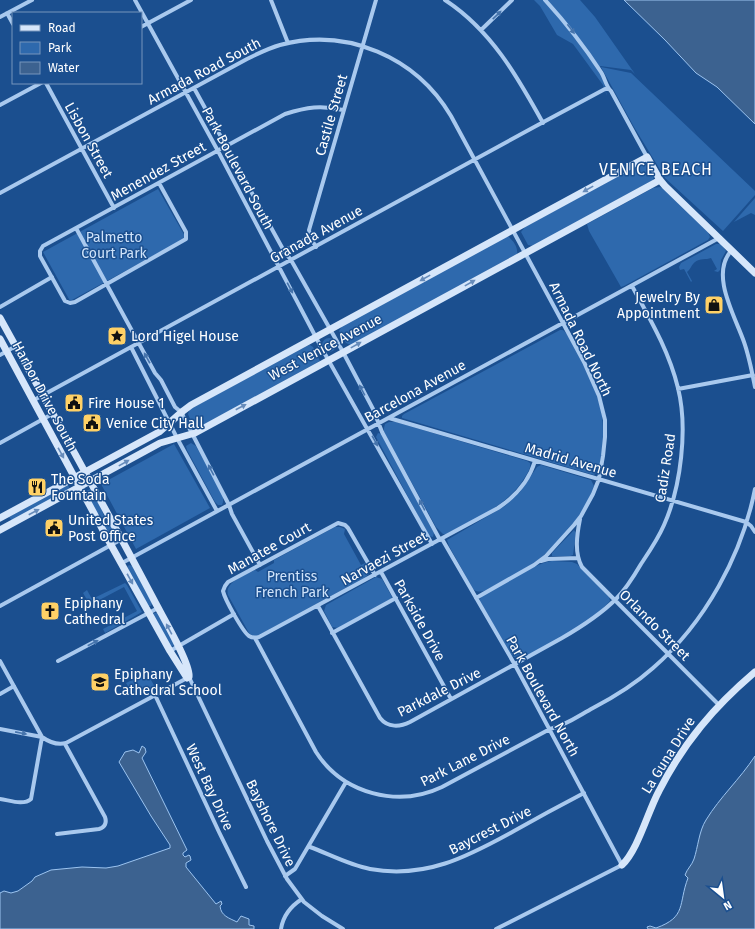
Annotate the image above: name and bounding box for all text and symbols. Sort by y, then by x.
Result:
one-way arrow [492,10,502,20]
legend [12,12,142,84]
text: Road [48,21,76,35]
one-way arrow [567,24,575,35]
street label: Armada Road South [145,34,264,109]
text: Park [48,41,72,55]
text: Water [48,61,80,75]
street label: Castile Street [312,71,351,158]
street label: Lisbon Street [61,99,117,182]
street label: Park Boulevard South [198,104,277,232]
street label: Menendez Street [108,138,210,205]
district label: VENICE BEACH [599,160,713,179]
one-way arrow [582,185,594,192]
street label: Granada Avenue [267,202,366,267]
park label: Palmetto Court Park [81,229,148,262]
one-way arrow [419,275,431,282]
street label: Armada Road North [545,279,616,399]
one-way arrow [464,280,476,286]
one-way arrow [286,282,293,293]
place label: Jewelry By Appointment [617,289,701,322]
shop icon: Jewelry By Appointment [703,294,725,316]
street label: West Venice Avenue [266,310,385,384]
place icon: Lord Higel House [106,325,128,347]
place label: Lord Higel House [131,328,239,345]
street label: Harbor Drive South [8,338,81,454]
one-way arrow [350,342,361,349]
one-way arrow [144,352,150,364]
street label: Barcelona Avenue [362,357,469,426]
one-way arrow [359,384,366,396]
public building icon: Fire House 1 [63,392,85,414]
place label: Fire House 1 [88,395,164,412]
one-way arrow [235,404,247,411]
public building icon: Venice City Hall [81,412,103,434]
place label: Venice City Hall [106,415,204,432]
street label: Cadiz Road [652,432,679,504]
one-way arrow [371,435,378,447]
street label: Madrid Avenue [523,439,619,482]
one-way arrow [57,447,64,459]
one-way arrow [119,459,130,466]
one-way arrow [208,465,215,476]
place label: The Soda Fountain [51,471,110,504]
restaurant icon: The Soda Fountain [26,476,48,498]
one-way arrow [418,500,425,511]
one-way arrow [28,508,40,515]
place label: United States Post Office [68,512,154,545]
public building icon: United States Post Office [43,517,65,539]
street label: Manatee Court [225,518,315,578]
street label: Narvaezi Street [338,527,431,589]
park label: Prentiss French Park [255,568,330,601]
one-way arrow [127,573,134,585]
street label: Parkside Drive [390,577,449,664]
street label: Orlando Street [616,586,694,665]
place label: Epiphany Cathedral [64,595,125,628]
church icon: Epiphany Cathedral [39,600,61,622]
one-way arrow [166,623,172,634]
street label: Park Boulevard North [502,633,583,760]
one-way arrow [87,640,99,647]
street label: Parkdale Drive [395,664,484,721]
place label: Epiphany Cathedral School [114,666,222,699]
school or university icon: Epiphany Cathedral School [89,671,111,693]
street label: La Guna Drive [638,714,699,797]
one-way arrow [15,730,27,736]
street label: Park Lane Drive [418,731,513,790]
street label: West Bay Drive [182,741,237,833]
street label: Bayshore Drive [242,777,299,870]
street label: Baycrest Drive [446,802,534,858]
north arrow [703,877,743,917]
text: N [721,898,734,913]

